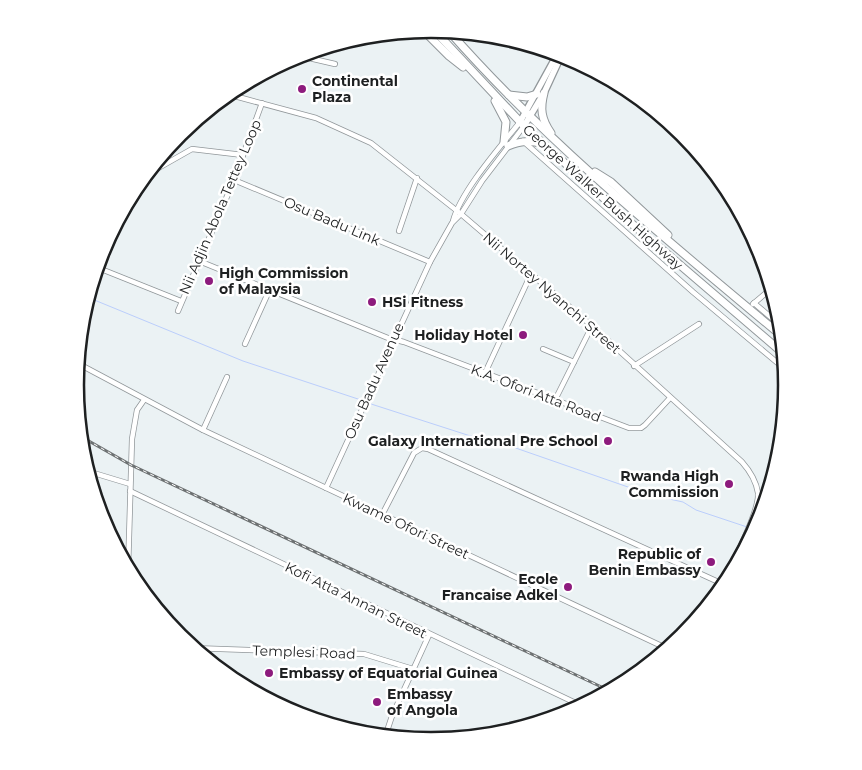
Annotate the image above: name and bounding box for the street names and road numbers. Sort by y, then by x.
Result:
street label: Nii Adjin Abola Tettey Loop [175,117,265,297]
street label: George Walker Bush Highway [519,120,687,274]
street label: Osu Badu Link [281,193,383,250]
street label: Nii Nortey Nyanchi Street [479,228,625,358]
street label: Osu Badu Avenue [340,320,408,442]
street label: K.A. Ofori Atta Road [468,360,604,426]
street label: Kwame Ofori Street [340,489,472,563]
street label: Kofi Atta Annan Street [282,558,430,642]
street label: Templesi Road [252,641,356,663]

